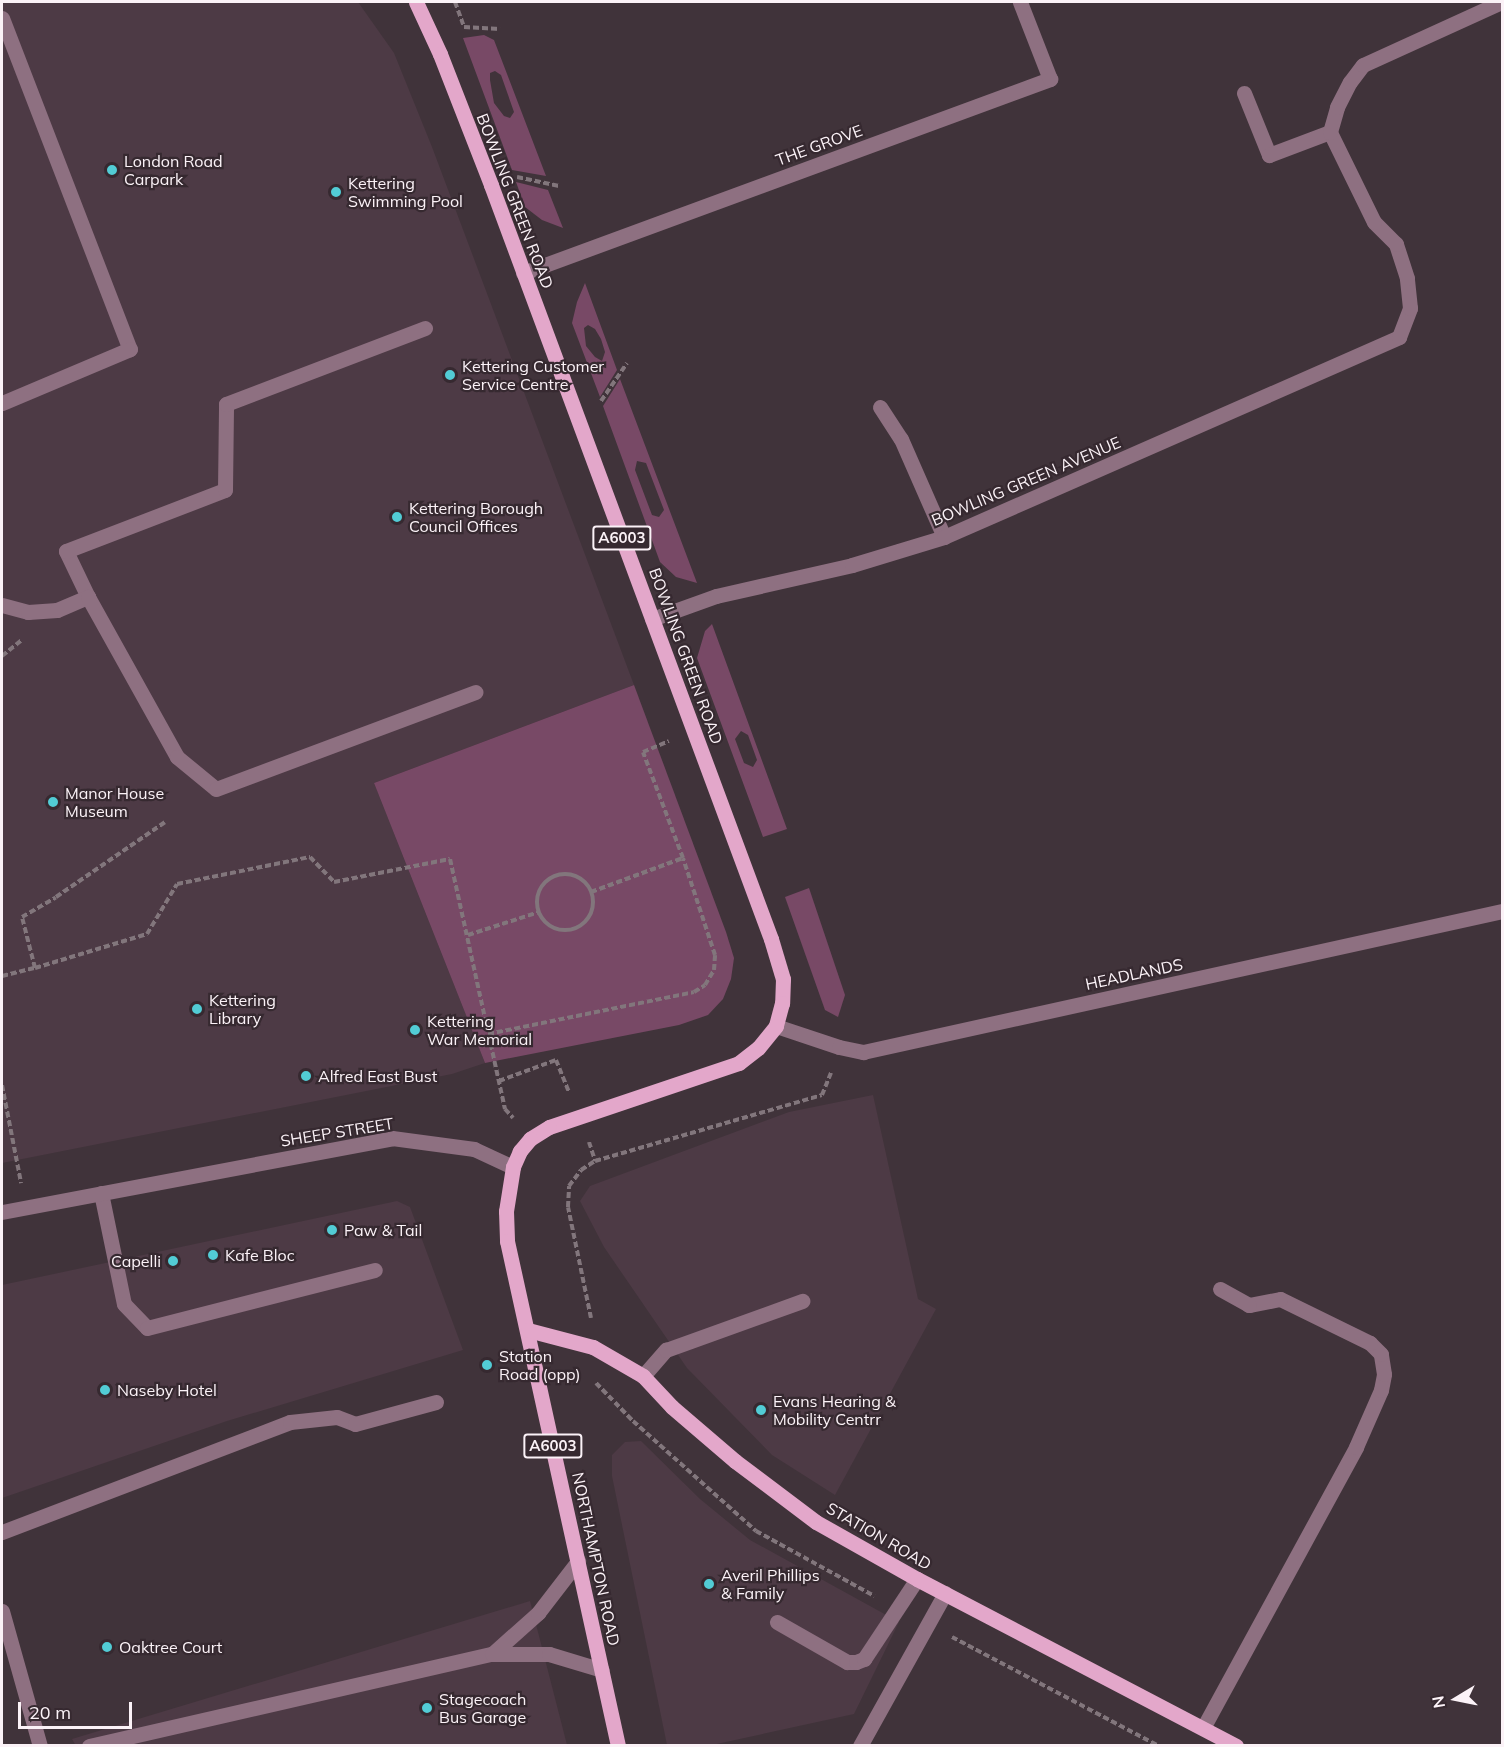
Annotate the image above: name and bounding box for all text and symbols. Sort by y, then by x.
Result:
street label: BOWLING GREEN ROAD [473,111,557,291]
street label: THE GROVE [773,120,865,170]
place label: London Road Carpark [124,151,223,189]
marker: London Road Carpark [105,163,119,177]
place label: Kettering Swimming Pool [348,173,463,211]
marker: Kettering Swimming Pool [329,185,343,199]
place label: Kettering Customer Service Centre [462,356,604,394]
marker: Kettering Customer Service Centre [443,368,457,382]
street label: BOWLING GREEN AVENUE [929,432,1123,530]
place label: Kettering Borough Council Offices [409,498,543,536]
marker: Kettering Borough Council Offices [390,510,404,524]
road number: A6003 [592,526,652,550]
street label: BOWLING GREEN ROAD [645,565,727,747]
place label: Manor House Museum [65,783,164,821]
marker: Manor House Museum [46,795,60,809]
street label: HEADLANDS [1083,954,1185,994]
place label: Kettering Library [209,990,276,1028]
marker: Kettering Library [190,1002,204,1016]
place label: Kettering War Memorial [427,1011,532,1049]
marker: Kettering War Memorial [408,1023,422,1037]
place label: Alfred East Bust [318,1066,437,1086]
marker: Alfred East Bust [299,1069,313,1083]
street label: SHEEP STREET [279,1114,395,1150]
place label: Paw & Tail [344,1220,422,1240]
marker: Paw & Tail [325,1223,339,1237]
place label: Kafe Bloc [225,1245,295,1265]
marker: Kafe Bloc [206,1248,220,1262]
place label: Capelli [111,1251,161,1271]
marker: Capelli [166,1254,180,1268]
place label: Station Road (opp) [499,1346,581,1384]
marker: Station Road (opp) [480,1358,494,1372]
place label: Naseby Hotel [117,1380,217,1400]
marker: Naseby Hotel [98,1383,112,1397]
place label: Evans Hearing & Mobility Centrr [773,1391,896,1429]
marker: Evans Hearing & Mobility Centrr [754,1403,768,1417]
road number: A6003 [523,1434,583,1458]
street label: NORTHAMPTON ROAD [568,1471,624,1647]
street label: STATION ROAD [823,1498,935,1574]
place label: Averil Phillips & Family [721,1565,820,1603]
marker: Averil Phillips & Family [702,1577,716,1591]
place label: Oaktree Court [119,1637,222,1657]
marker: Oaktree Court [100,1640,114,1654]
north arrow [1426,1669,1486,1729]
place label: Stagecoach Bus Garage [439,1689,526,1727]
scale bar [21,1690,135,1728]
text: N [1427,1694,1449,1710]
text: 20 m [29,1701,71,1724]
marker: Stagecoach Bus Garage [420,1701,434,1715]

